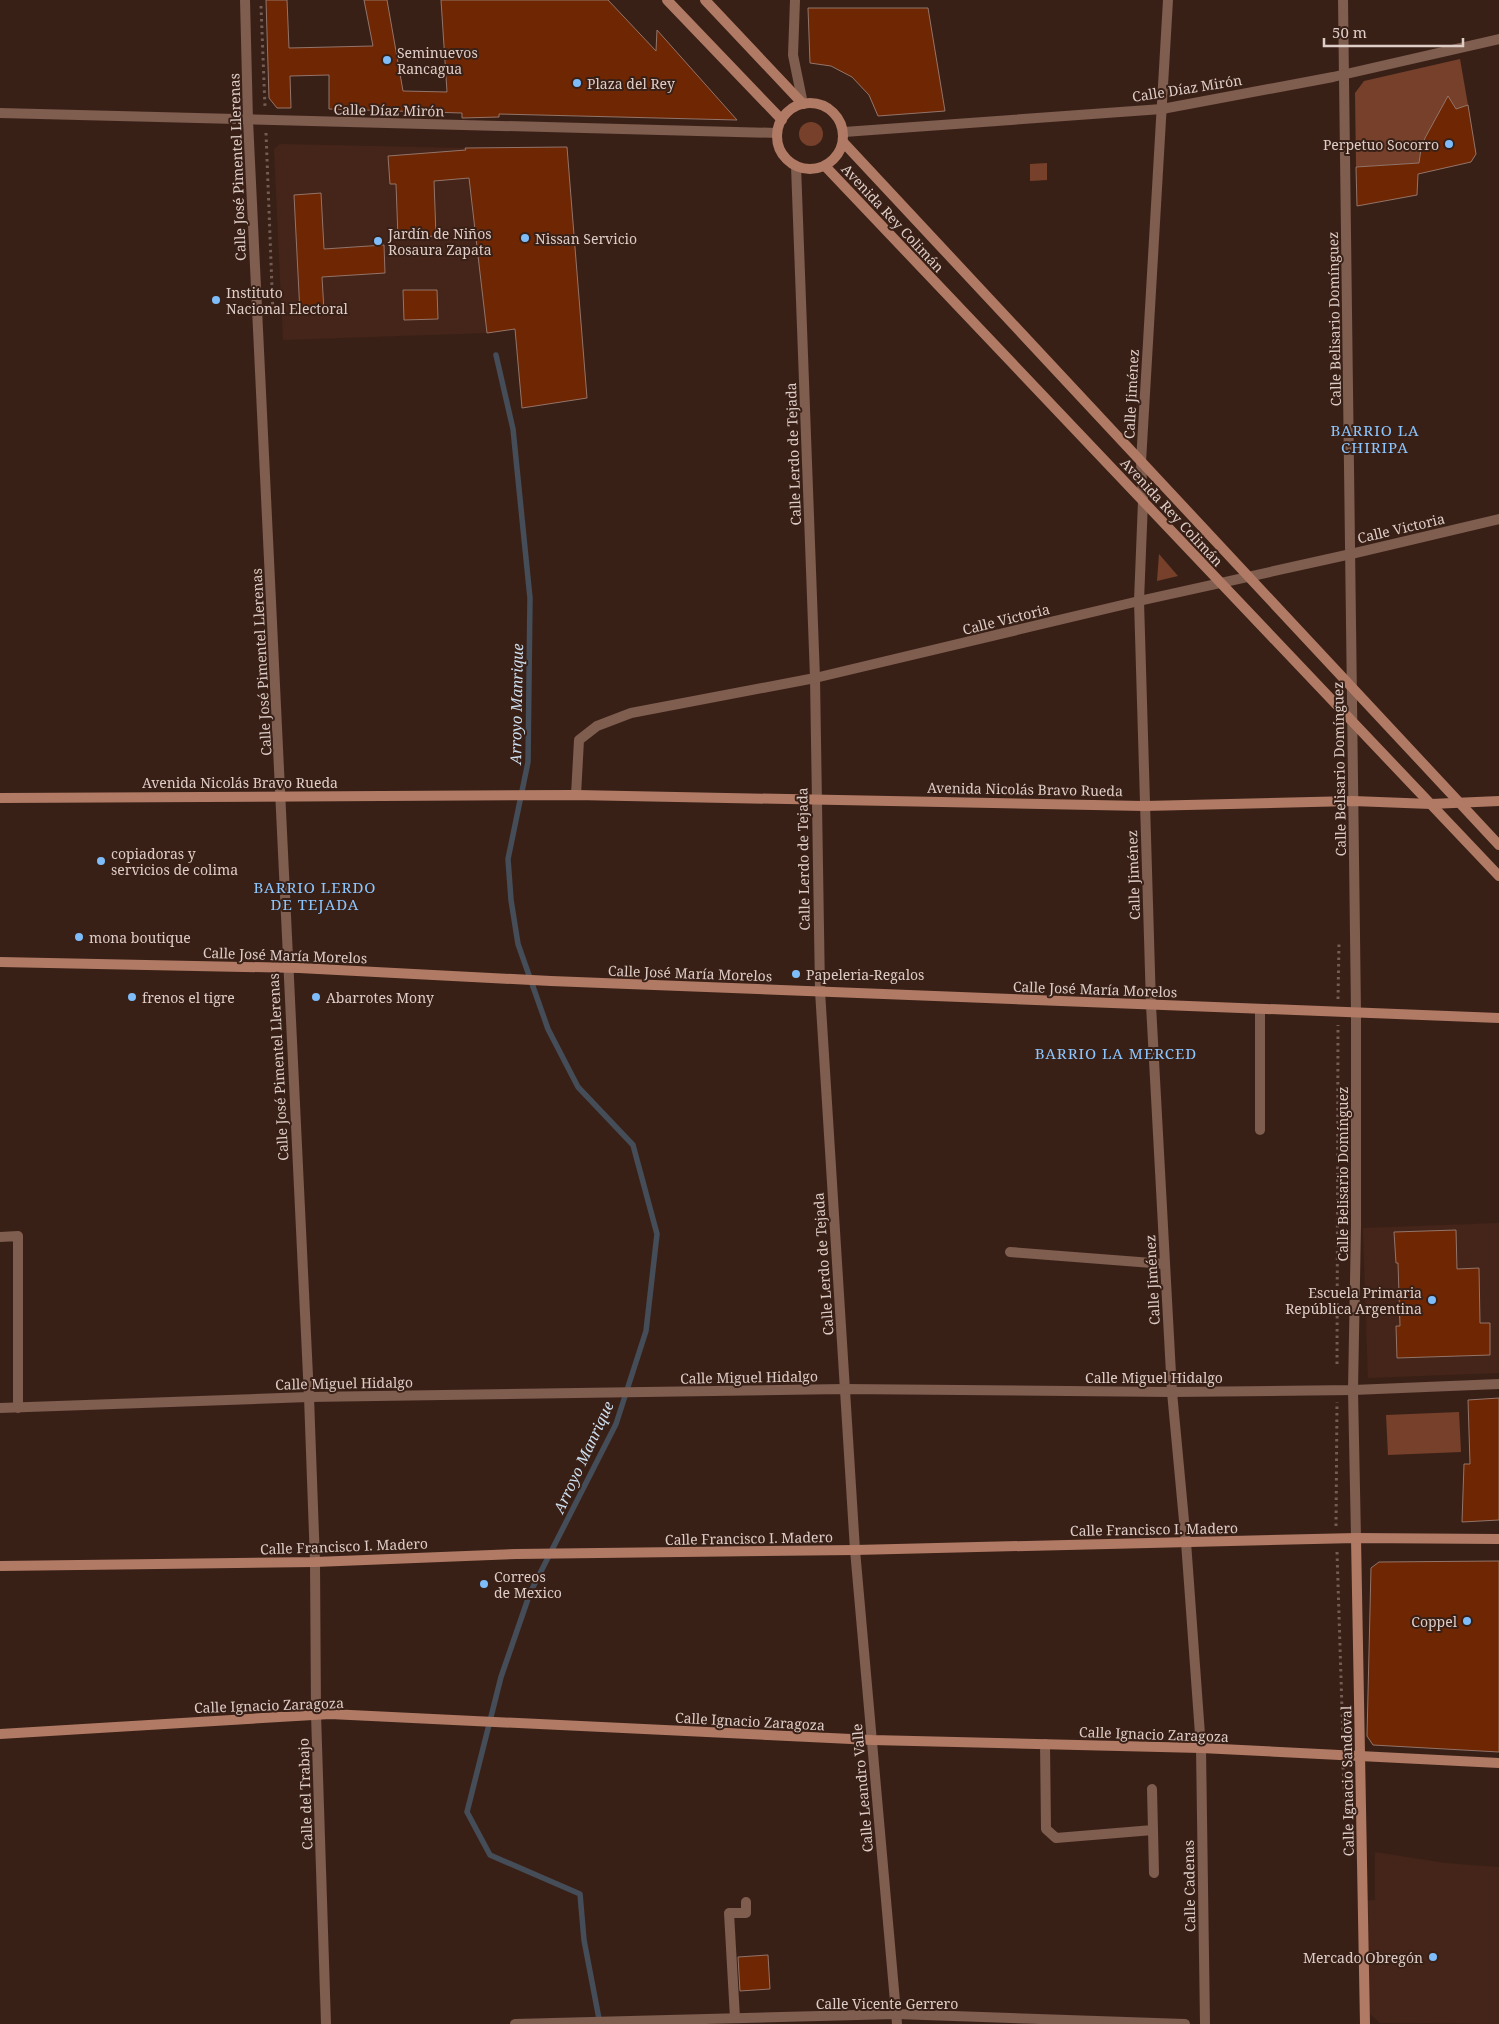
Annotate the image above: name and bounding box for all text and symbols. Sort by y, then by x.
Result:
scale bar [1324,15,1463,47]
text: 50 m [1332,22,1367,42]
place label: Seminuevos Rancagua [397,43,478,78]
marker: Seminuevos Rancagua [381,54,393,66]
street label: Calle Díaz Mirón [1131,70,1243,106]
street label: Calle José Pimentel Llerenas [224,73,250,261]
place label: Plaza del Rey [587,74,675,93]
marker: Plaza del Rey [571,77,583,89]
street label: Calle Díaz Mirón [333,100,445,120]
place label: Perpetuo Socorro [1323,135,1439,154]
marker: Perpetuo Socorro [1443,138,1455,150]
street label: Avenida Rey Colimán [838,160,948,276]
place label: Jardín de Niños Rosaura Zapata [387,224,492,259]
place label: Nissan Servicio [535,229,637,248]
street label: Calle Belisario Domínguez [1323,231,1345,407]
marker: Nissan Servicio [519,232,531,244]
marker: Jardín de Niños Rosaura Zapata [372,235,384,247]
place label: Instituto Nacional Electoral [226,283,349,318]
marker: Instituto Nacional Electoral [210,294,222,306]
street label: Calle Jiménez [1119,348,1143,440]
street label: Calle Lerdo de Tejada [781,382,805,526]
district label: BARRIO LA CHIRIPA [1330,420,1420,457]
street label: Avenida Rey Colimán [1117,454,1227,570]
street label: Calle Victoria [1355,509,1447,547]
street label: Calle José Pimentel Llerenas [247,568,275,756]
street label: Calle Victoria [960,599,1052,639]
water label: Arroyo Manrique [505,643,527,766]
street label: Calle Belisario Domínguez [1328,681,1350,857]
street label: Avenida Nicolás Bravo Rueda [142,773,338,792]
street label: Avenida Nicolás Bravo Rueda [927,778,1123,800]
street label: Calle Lerdo de Tejada [792,787,814,931]
street label: Calle Jiménez [1122,830,1144,920]
place label: copiadoras y servicios de colima [111,844,238,879]
marker: copiadoras y servicios de colima [95,855,107,867]
district label: BARRIO LERDO DE TEJADA [254,877,376,914]
place label: mona boutique [89,928,191,947]
marker: mona boutique [73,931,85,943]
street label: Calle José María Morelos [202,943,368,967]
street label: Calle José María Morelos [607,961,773,985]
place label: Papeleria-Regalos [806,965,924,984]
marker: Papeleria-Regalos [790,968,802,980]
street label: Calle José Pimentel Llerenas [264,973,292,1161]
street label: Calle José María Morelos [1012,977,1178,1001]
place label: frenos el tigre [142,988,235,1007]
place label: Abarrotes Mony [326,988,434,1007]
marker: frenos el tigre [126,991,138,1003]
marker: Abarrotes Mony [310,991,322,1003]
district label: BARRIO LA MERCED [1035,1043,1197,1063]
street label: Calle Belisario Domínguez [1333,1087,1352,1261]
street label: Calle Lerdo de Tejada [809,1192,837,1336]
street label: Calle Jiménez [1140,1234,1164,1326]
place label: Escuela Primaria República Argentina [1285,1283,1422,1318]
marker: Escuela Primaria República Argentina [1426,1294,1438,1306]
street label: Calle Miguel Hidalgo [680,1366,818,1388]
street label: Calle Miguel Hidalgo [1085,1368,1223,1387]
street label: Calle Miguel Hidalgo [275,1372,413,1394]
water label: Arroyo Manrique [548,1397,618,1517]
street label: Calle Francisco I. Madero [1070,1518,1238,1540]
street label: Calle Francisco I. Madero [665,1527,833,1549]
street label: Calle Francisco I. Madero [260,1534,428,1558]
place label: Correos de Mexico [494,1567,562,1602]
marker: Correos de Mexico [478,1578,490,1590]
place label: Coppel [1411,1612,1458,1631]
marker: Coppel [1461,1615,1473,1627]
street label: Calle Ignacio Zaragoza [194,1693,344,1717]
street label: Calle Ignacio Sandoval [1336,1705,1358,1856]
street label: Calle Ignacio Zaragoza [675,1708,825,1734]
street label: Calle Ignacio Zaragoza [1079,1722,1229,1746]
street label: Calle Leandro Valle [847,1723,877,1853]
street label: Calle del Trabajo [294,1738,316,1850]
street label: Calle Cadenas [1179,1840,1199,1932]
place label: Mercado Obregón [1303,1948,1423,1967]
marker: Mercado Obregón [1427,1951,1439,1963]
street label: Calle Vicente Gerrero [816,1994,958,2013]

